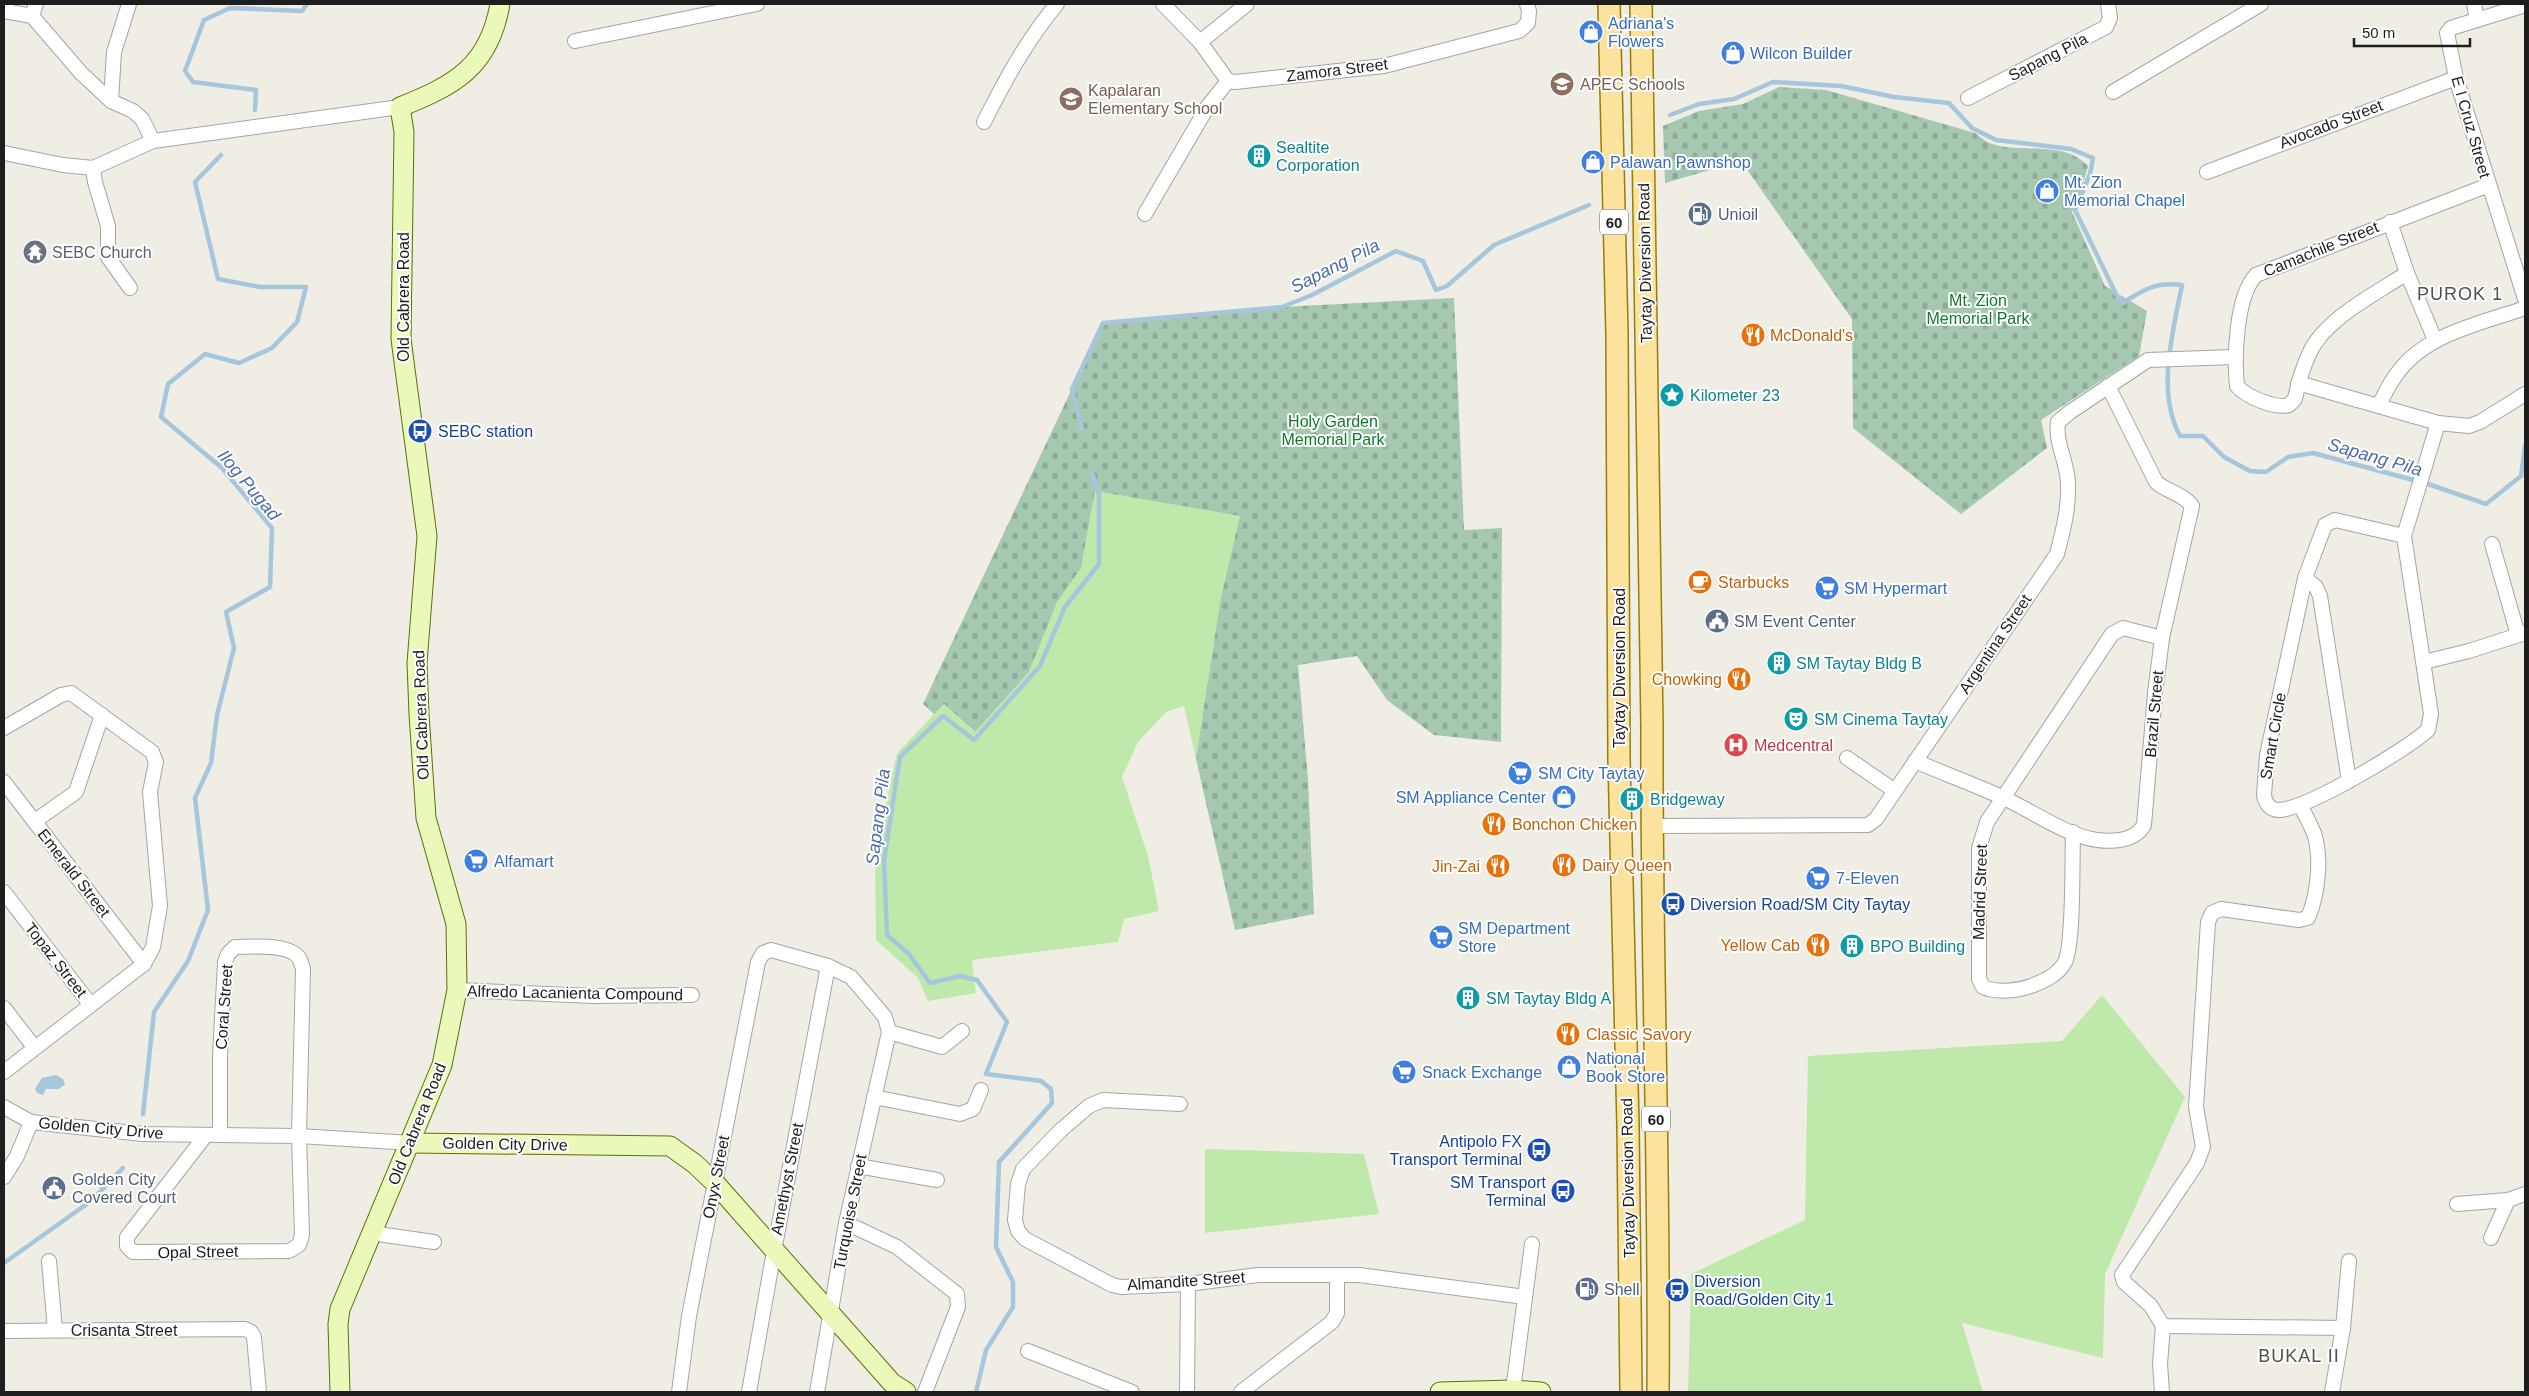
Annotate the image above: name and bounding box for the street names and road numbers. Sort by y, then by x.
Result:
street label: Sapang Pila [2006,30,2090,84]
street label: Zamora Street [1285,55,1389,85]
street label: E I Cruz Street [2448,74,2494,180]
street label: Avocado Street [2277,96,2385,151]
street label: Taytay Diversion Road [1635,183,1655,343]
road number: 60 [1600,210,1628,234]
street label: Camachile Street [2261,218,2382,280]
street label: Old Cabrera Road [395,232,412,362]
street label: Taytay Diversion Road [1611,588,1628,748]
street label: Argentina Street [1956,591,2035,697]
street label: Old Cabrera Road [410,650,432,780]
street label: Brazil Street [2142,669,2166,758]
street label: Smart Circle [2257,691,2289,781]
street label: Emerald Street [34,826,114,921]
street label: Madrid Street [1970,843,1990,940]
street label: Topaz Street [22,919,91,1001]
street label: Coral Street [213,963,235,1050]
street label: Alfredo Lacanienta Compound [467,983,683,1003]
street label: Old Cabrera Road [385,1061,449,1187]
street label: Taytay Diversion Road [1618,1098,1638,1258]
road number: 60 [1642,1106,1670,1132]
street label: Golden City Drive [38,1114,164,1142]
street label: Amethyst Street [768,1121,806,1236]
street label: Onyx Street [700,1133,733,1220]
street label: Golden City Drive [442,1134,568,1154]
street label: Turquoise Street [830,1152,870,1271]
street label: Opal Street [157,1243,239,1261]
street label: Almandite Street [1126,1268,1246,1294]
street label: Crisanta Street [71,1322,178,1339]

